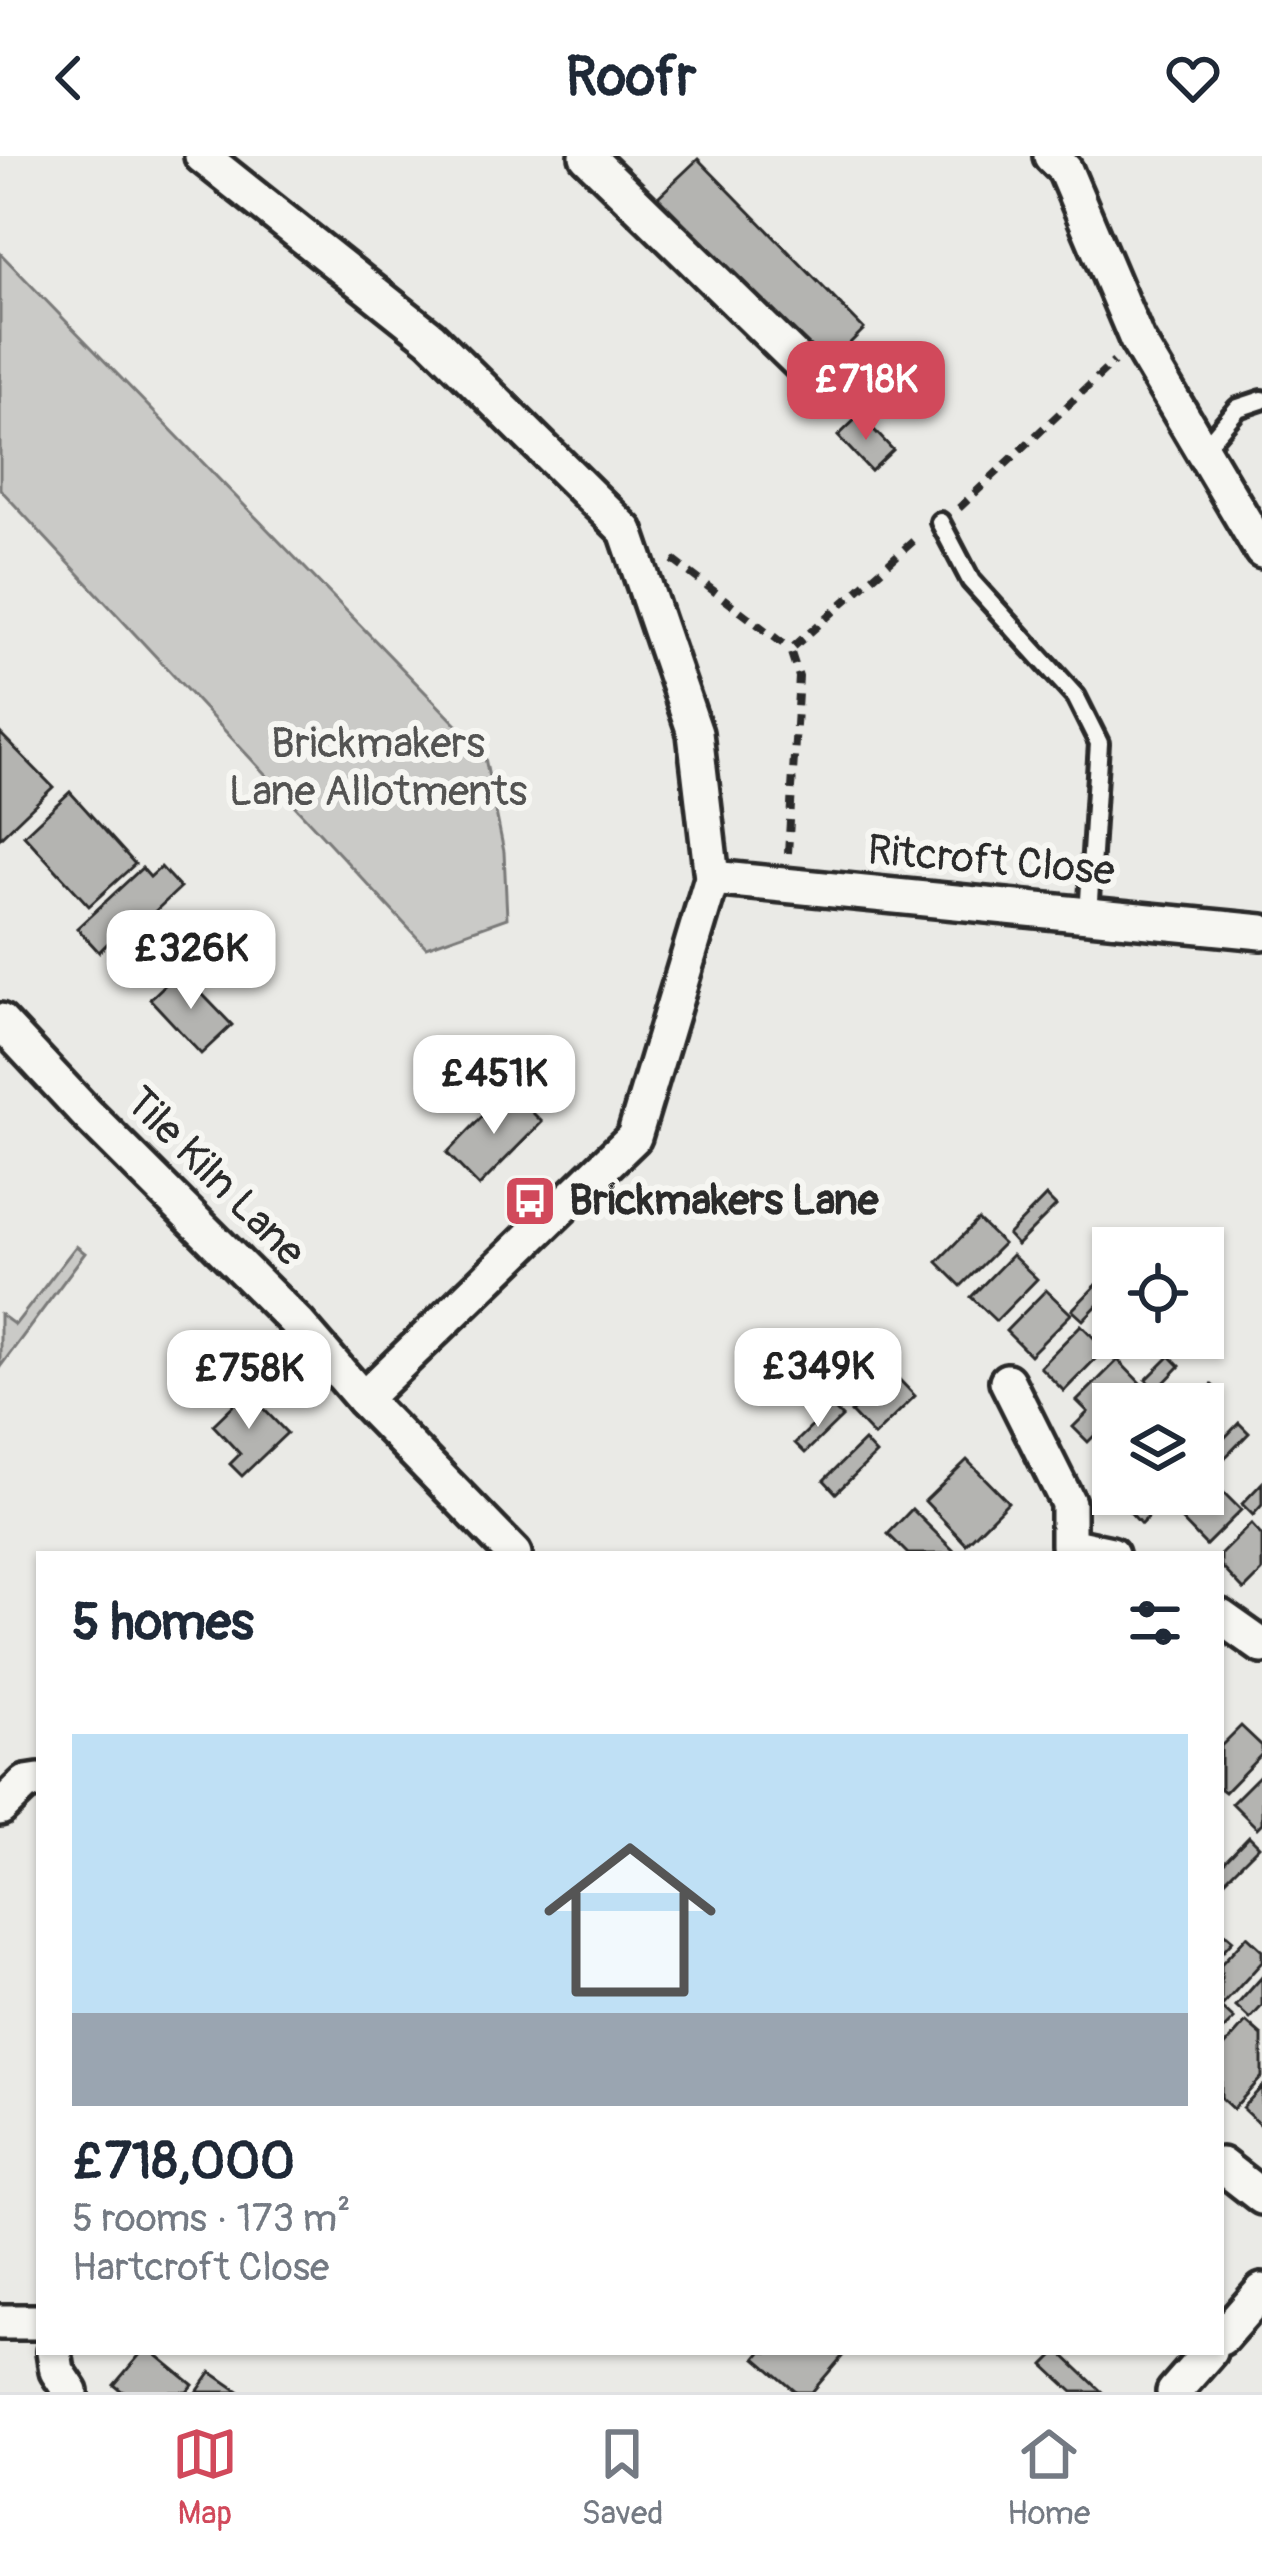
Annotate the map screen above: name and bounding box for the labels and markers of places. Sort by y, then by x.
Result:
pin: £718K [782,341,950,443]
pin: £326K [107,910,275,1012]
pin: £451K [410,1035,578,1137]
bus stop icon: Brickmakers Lane [502,1173,558,1229]
place label: Brickmakers Lane [569,1175,880,1227]
pin: £349K [734,1328,902,1430]
pin: £758K [165,1330,333,1432]

